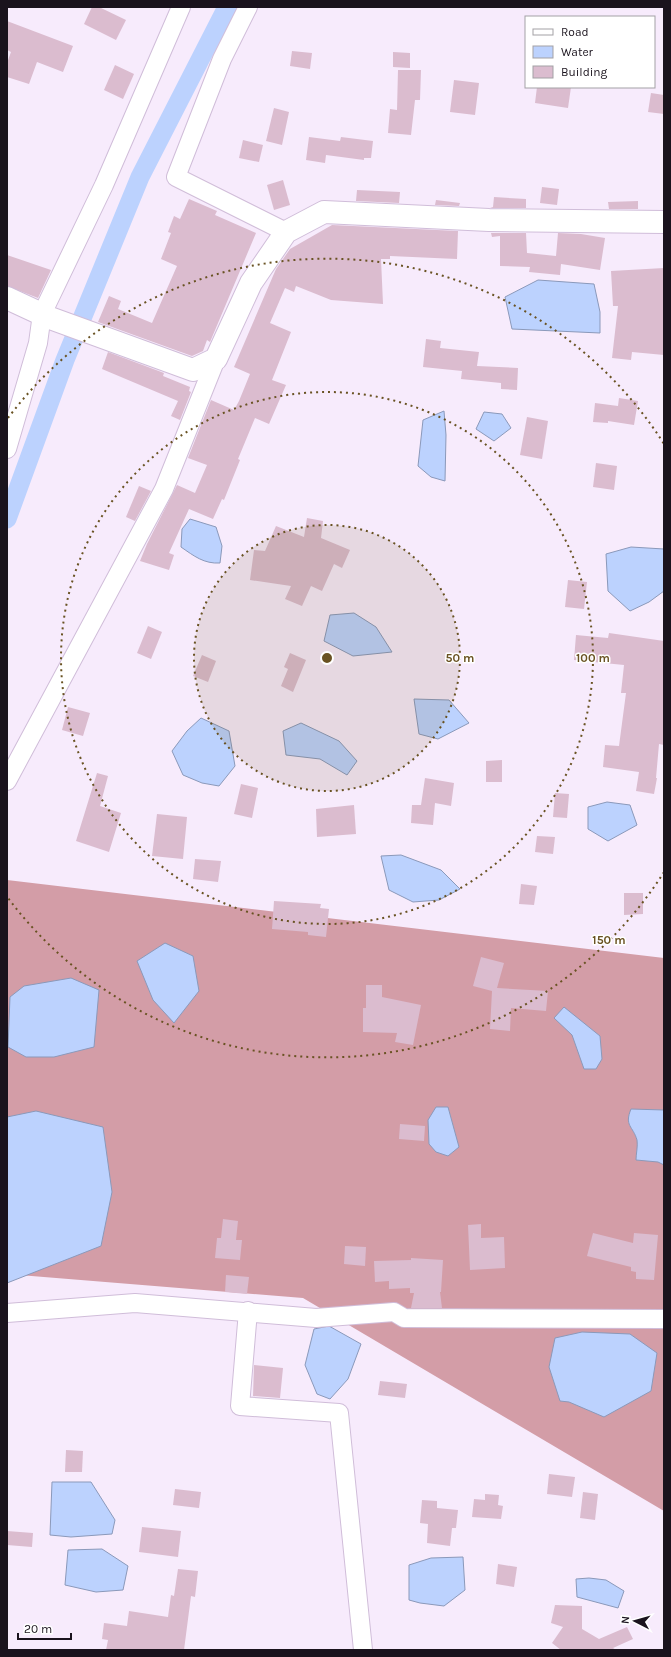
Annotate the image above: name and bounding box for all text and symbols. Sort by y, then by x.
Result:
legend [525,16,655,88]
text: Road [561,25,589,39]
text: Water [561,45,594,59]
text: Building [561,65,608,79]
centre of rings [320,651,334,665]
text: 50 m [446,651,475,665]
text: 100 m [576,651,610,665]
text: 150 m [592,933,626,947]
north arrow [615,1601,655,1641]
scale bar [18,1615,71,1641]
text: N [619,1615,632,1625]
text: 20 m [24,1622,52,1636]

